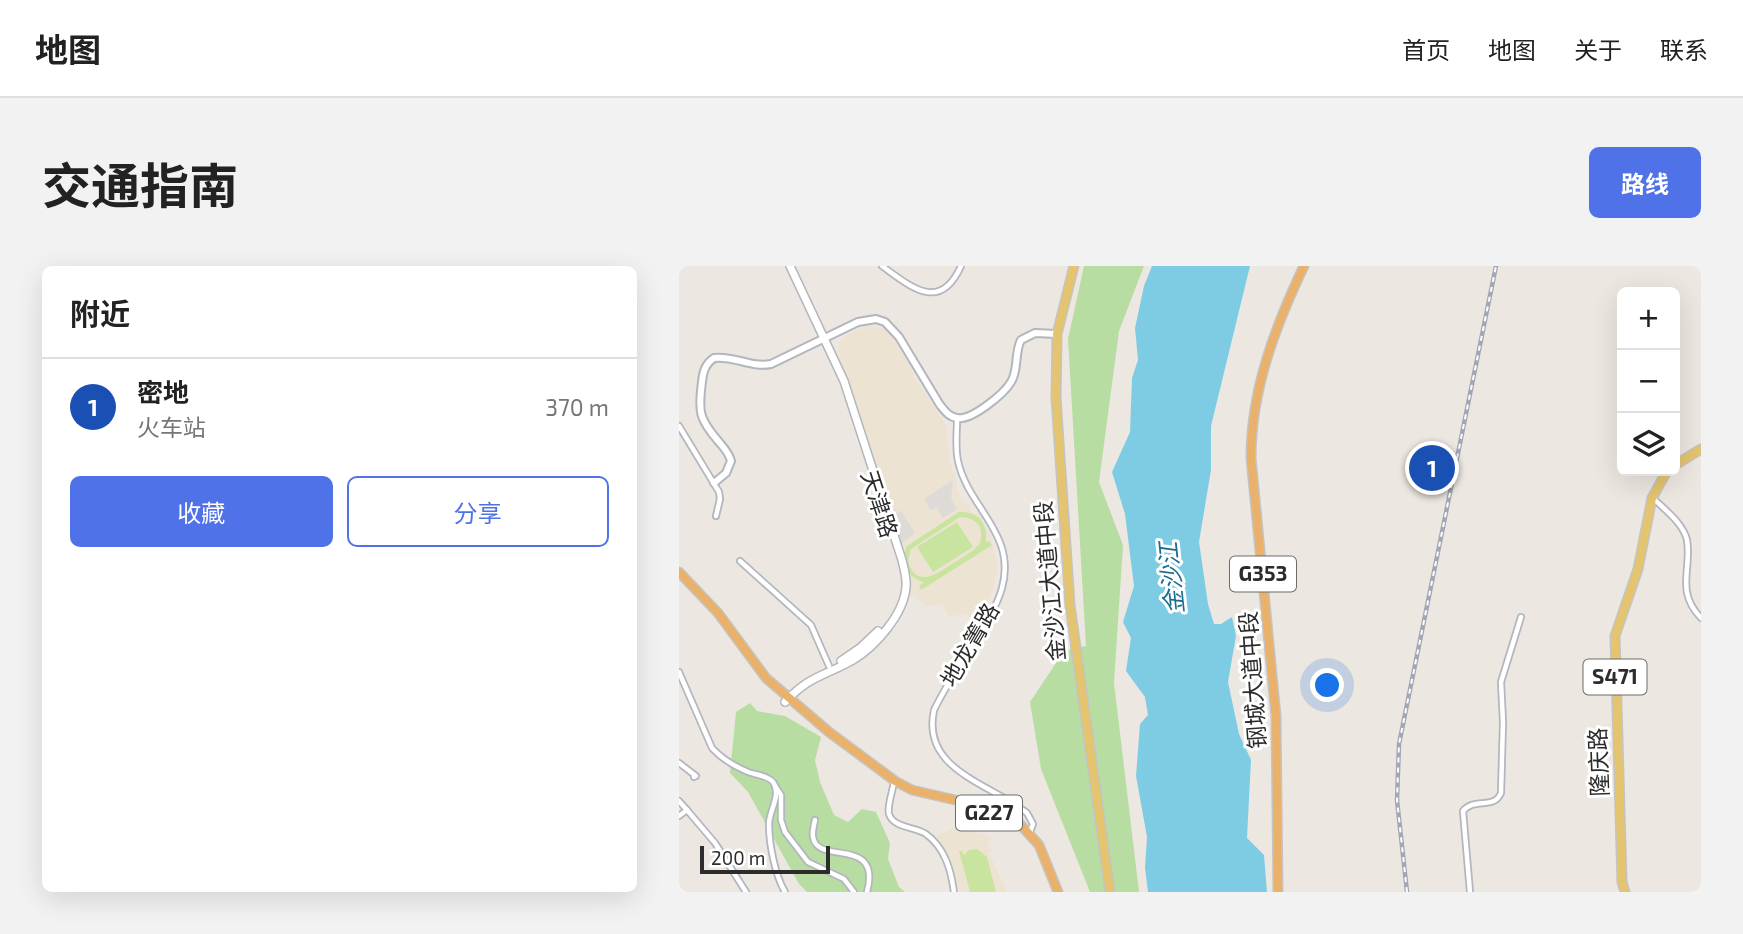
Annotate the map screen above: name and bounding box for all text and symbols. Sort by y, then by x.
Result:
text: 地图 [35,29,101,69]
text: 首页 [1402,35,1450,64]
text: 地图 [1488,35,1536,64]
text: 关于 [1574,35,1622,64]
text: 联系 [1660,35,1708,64]
button: 路线 [1589,147,1701,218]
text: 交通指南 [42,155,238,214]
map controls [1617,287,1680,476]
button: + [1617,287,1680,350]
text: 附近 [70,295,130,331]
button: − [1617,350,1680,413]
text: 密地 [137,376,189,407]
text: 1 [88,393,98,421]
text: 370 m [545,393,609,421]
text: 火车站 [137,413,206,441]
button: layers [1617,413,1680,476]
pin: 1 [1409,442,1455,494]
street label: 天津路 [856,467,904,541]
button: 收藏 [70,476,333,547]
button: 分享 [347,476,609,547]
street label: 金沙江大道中段 [1028,500,1070,663]
water label: 金沙江 [1152,538,1189,615]
road number: G353 [1230,556,1296,592]
street label: 地龙箐路 [934,598,1004,691]
street label: 钢城大道中段 [1233,610,1271,750]
road number: S471 [1583,660,1647,694]
your location [1310,668,1344,702]
street label: 隆庆路 [1583,727,1613,797]
road number: G227 [956,796,1022,830]
scale bar [700,843,829,875]
text: 200 m [711,846,765,869]

